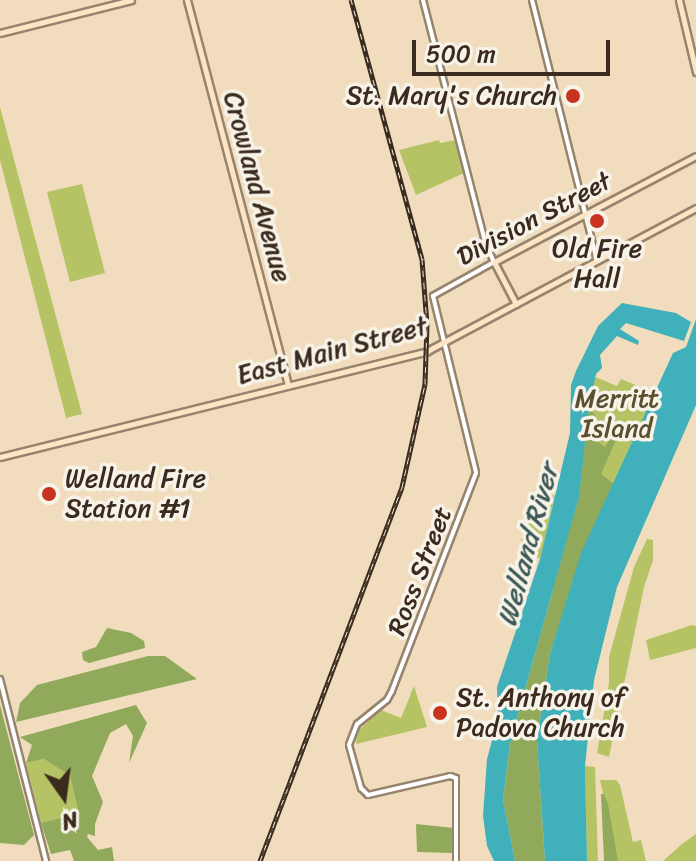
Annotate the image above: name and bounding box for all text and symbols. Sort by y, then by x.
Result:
scale bar [416,24,614,74]
text: 500 m [426,33,496,75]
place label: St. Mary's Church [348,80,557,112]
marker: St. Mary's Church [564,87,582,105]
street label: Crowland Avenue [217,88,297,286]
street label: Division Street [451,165,617,273]
marker: Old Fire Hall [588,212,606,230]
place label: Old Fire Hall [552,233,642,294]
street label: East Main Street [234,311,430,391]
park label: Merritt Island [575,383,659,444]
water label: Welland River [490,460,566,630]
place label: Welland Fire Station #1 [65,463,206,524]
marker: Welland Fire Station #1 [40,485,58,503]
street label: Ross Street [381,502,459,640]
place label: St. Anthony of Padova Church [456,682,627,744]
marker: St. Anthony of Padova Church [431,704,449,722]
north arrow [24,757,104,837]
text: N [58,800,82,842]

